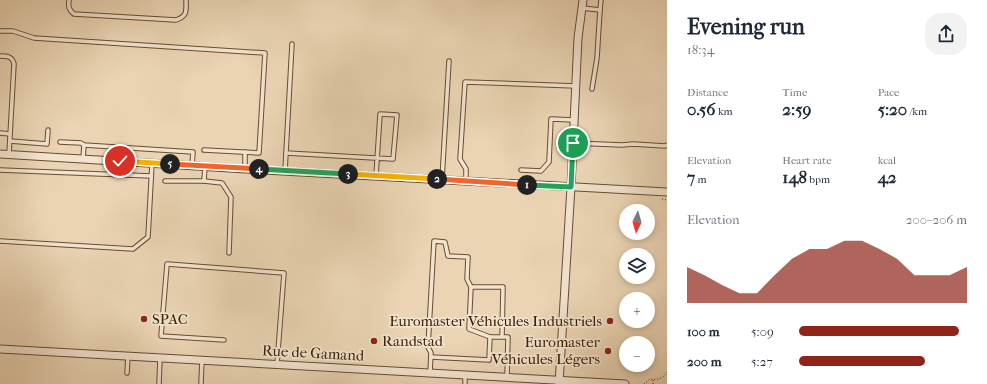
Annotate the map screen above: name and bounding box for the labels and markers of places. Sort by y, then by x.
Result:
pin [556,126,590,160]
pin [103,144,137,178]
pin: 5 [160,154,180,174]
pin: 4 [249,159,269,179]
pin: 3 [338,164,358,184]
pin: 2 [427,169,447,189]
pin: 1 [517,175,537,195]
place label: SPAC [152,310,188,328]
place label: Euromaster Véhicules Industriels [389,312,602,330]
marker: SPAC [139,314,149,324]
marker: Euromaster Véhicules Industriels [605,316,615,326]
place label: Randstad [382,332,444,350]
place label: Euromaster Véhicules Légers [491,333,601,368]
marker: Randstad [369,336,379,346]
marker: Euromaster Véhicules Légers [603,346,613,356]

